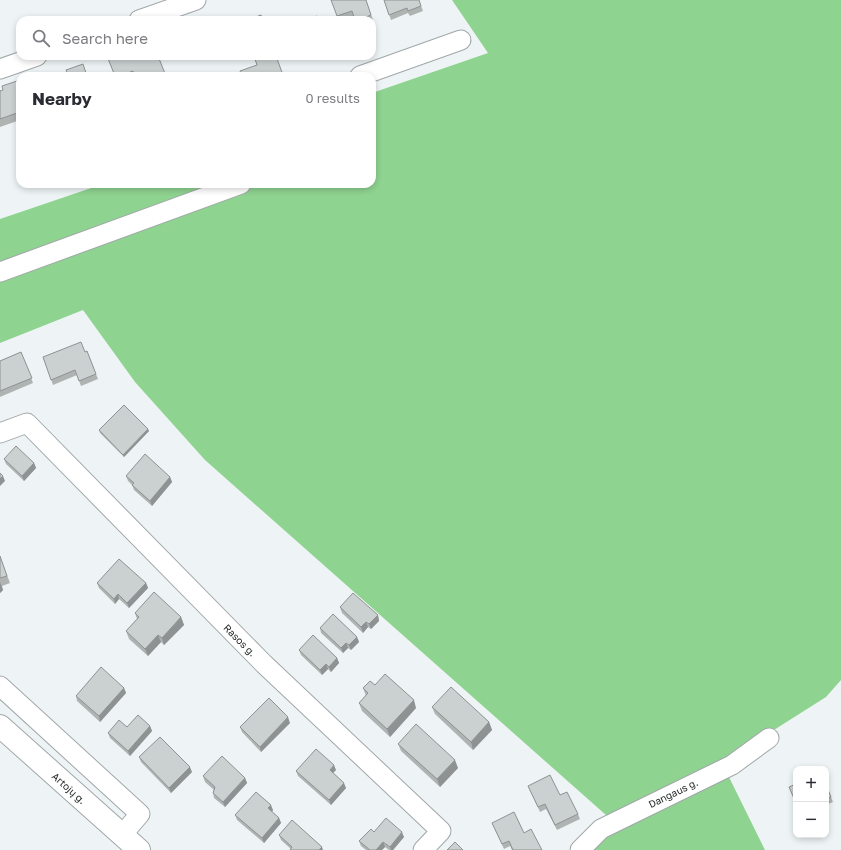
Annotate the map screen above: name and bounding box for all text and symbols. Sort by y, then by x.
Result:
search box [16,16,376,60]
icon: search [30,27,52,49]
text: Search here [62,29,148,47]
text: Nearby [32,88,92,109]
text: 0 results [305,90,360,106]
street label: Rasos g. [221,621,259,659]
map controls [793,766,829,838]
button: + [793,766,829,802]
street label: Artojų g. [50,770,88,806]
street label: Dangaus g. [646,776,700,810]
button: − [793,802,829,838]

